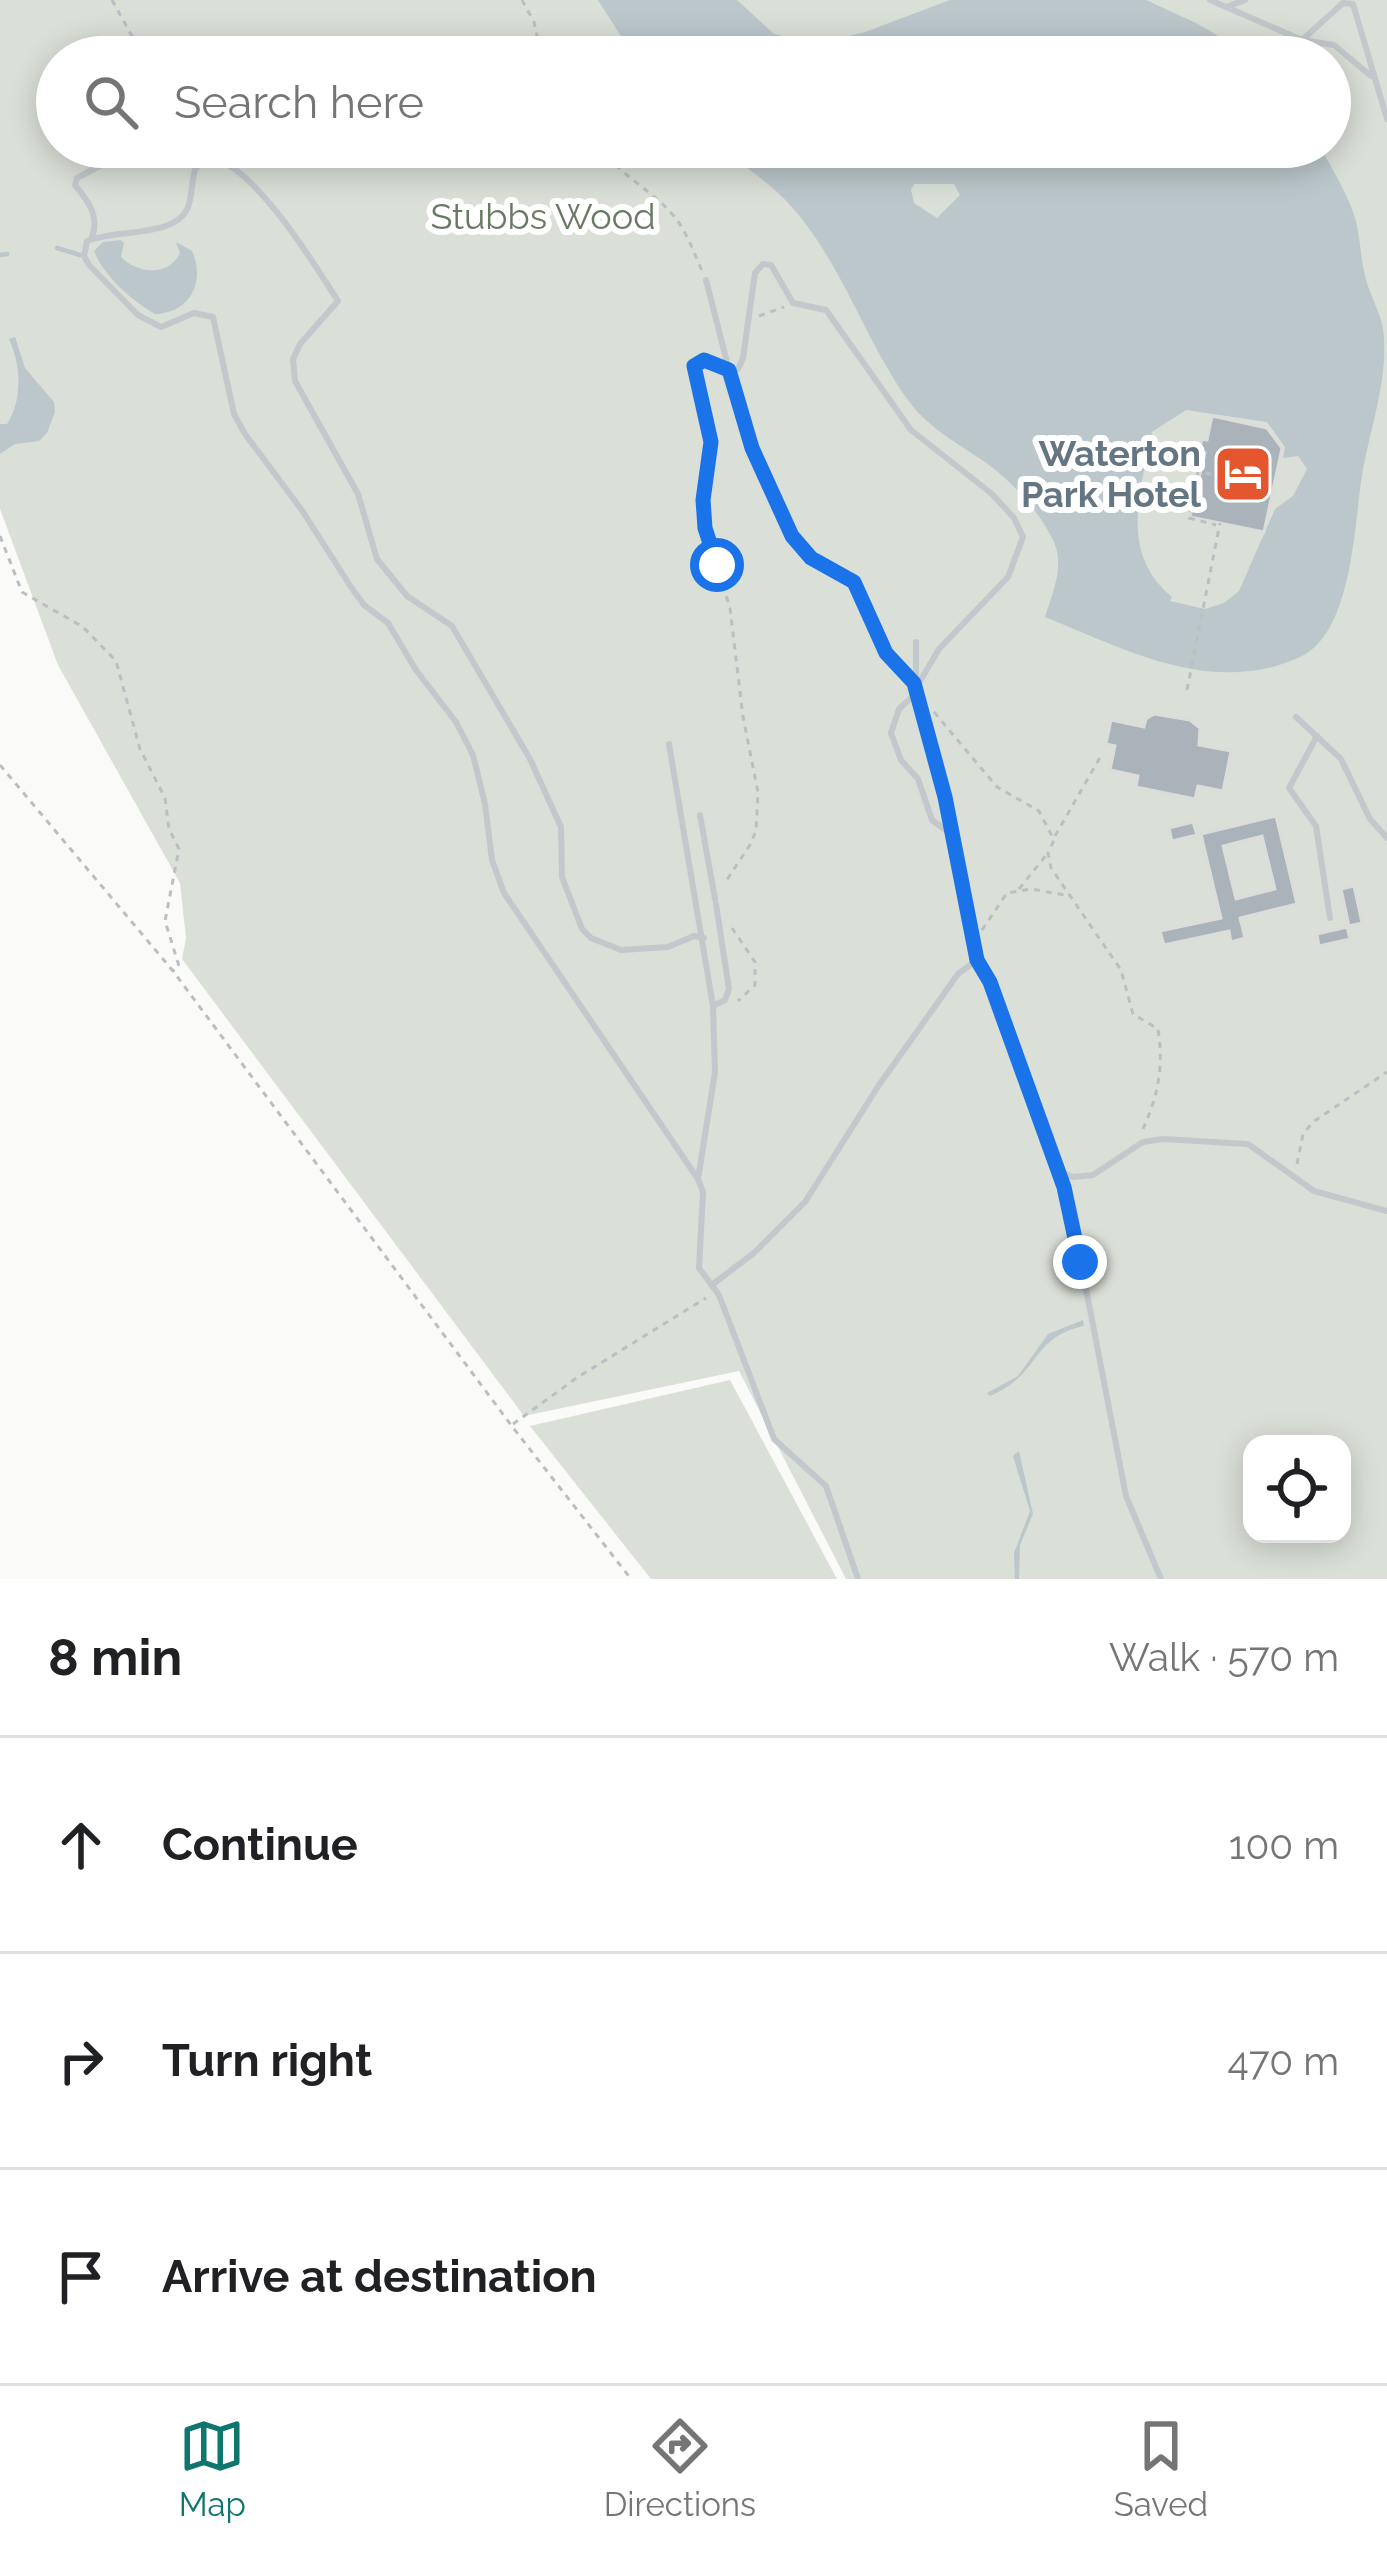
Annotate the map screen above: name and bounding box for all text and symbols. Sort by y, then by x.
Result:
search box [36,36,1351,168]
icon: search [78,69,144,135]
text: Search here [174,76,424,129]
park label: Stubbs Wood [430,195,656,237]
place label: Waterton Park Hotel [1021,432,1202,515]
hotel icon: Waterton Park Hotel [1212,443,1274,505]
route start [690,538,744,592]
route end [1053,1235,1107,1289]
map controls [1243,1435,1351,1543]
button: locate [1243,1435,1351,1543]
text: 8 min [48,1627,182,1687]
text: Walk · 570 m [1109,1634,1339,1680]
icon: ahead [48,1812,114,1878]
text: Continue [162,1818,358,1871]
text: 100 m [1229,1822,1339,1868]
icon: right [48,2028,114,2094]
text: Turn right [162,2034,372,2087]
text: 470 m [1228,2038,1339,2084]
icon: arrive [48,2244,114,2310]
text: Arrive at destination [162,2250,597,2303]
tab: Map [179,2413,246,2524]
tab: Directions [604,2413,756,2524]
tab: Saved [1114,2413,1208,2524]

